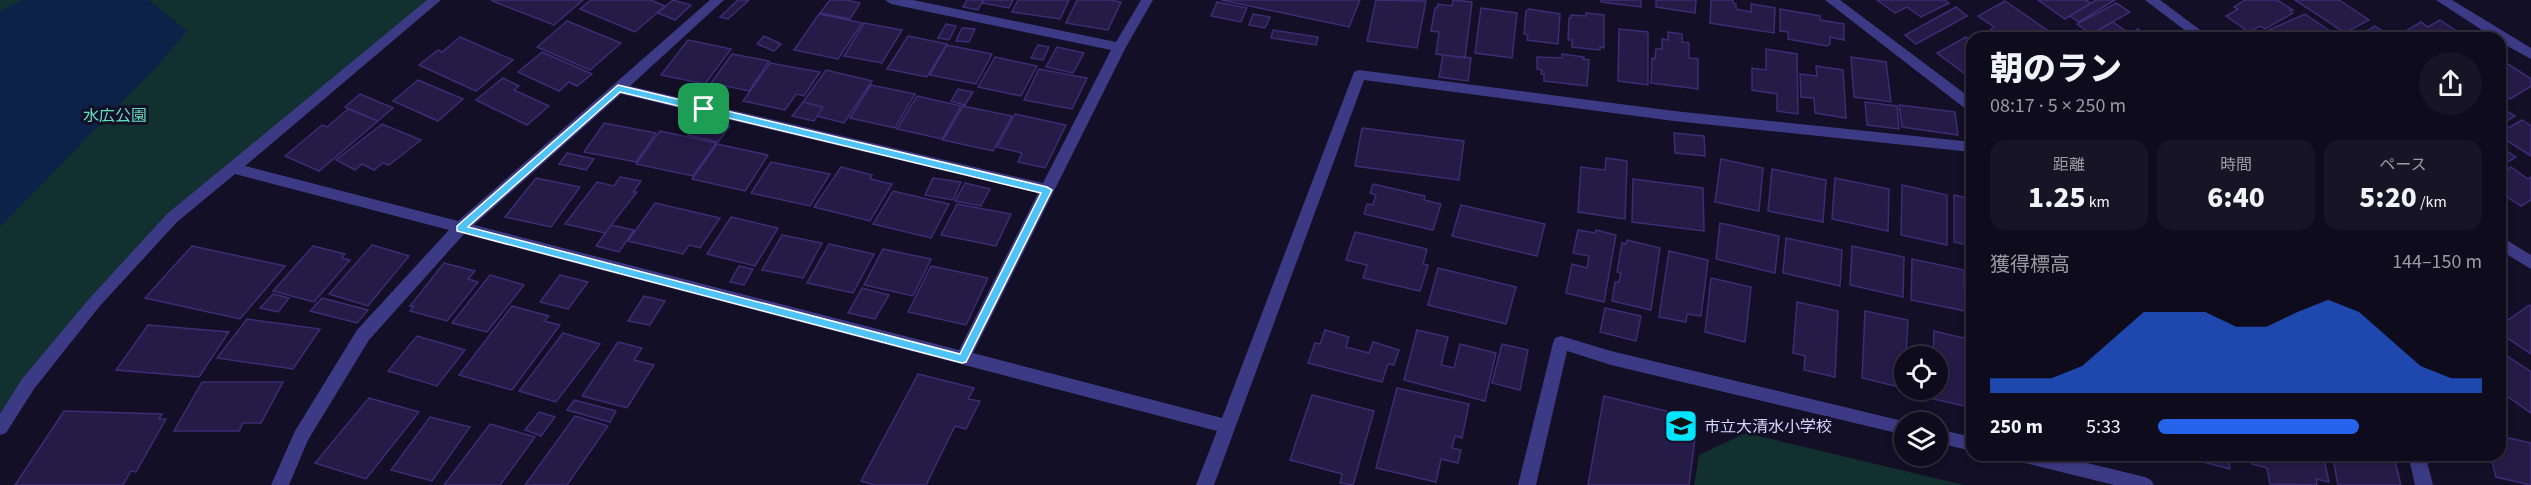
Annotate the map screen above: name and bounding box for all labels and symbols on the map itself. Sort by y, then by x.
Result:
pin [678,83,729,134]
park label: 水広公園 [83,105,147,127]
school or university icon: 市立大清水小学校 [1663,408,1699,444]
place label: 市立大清水小学校 [1704,416,1832,438]

